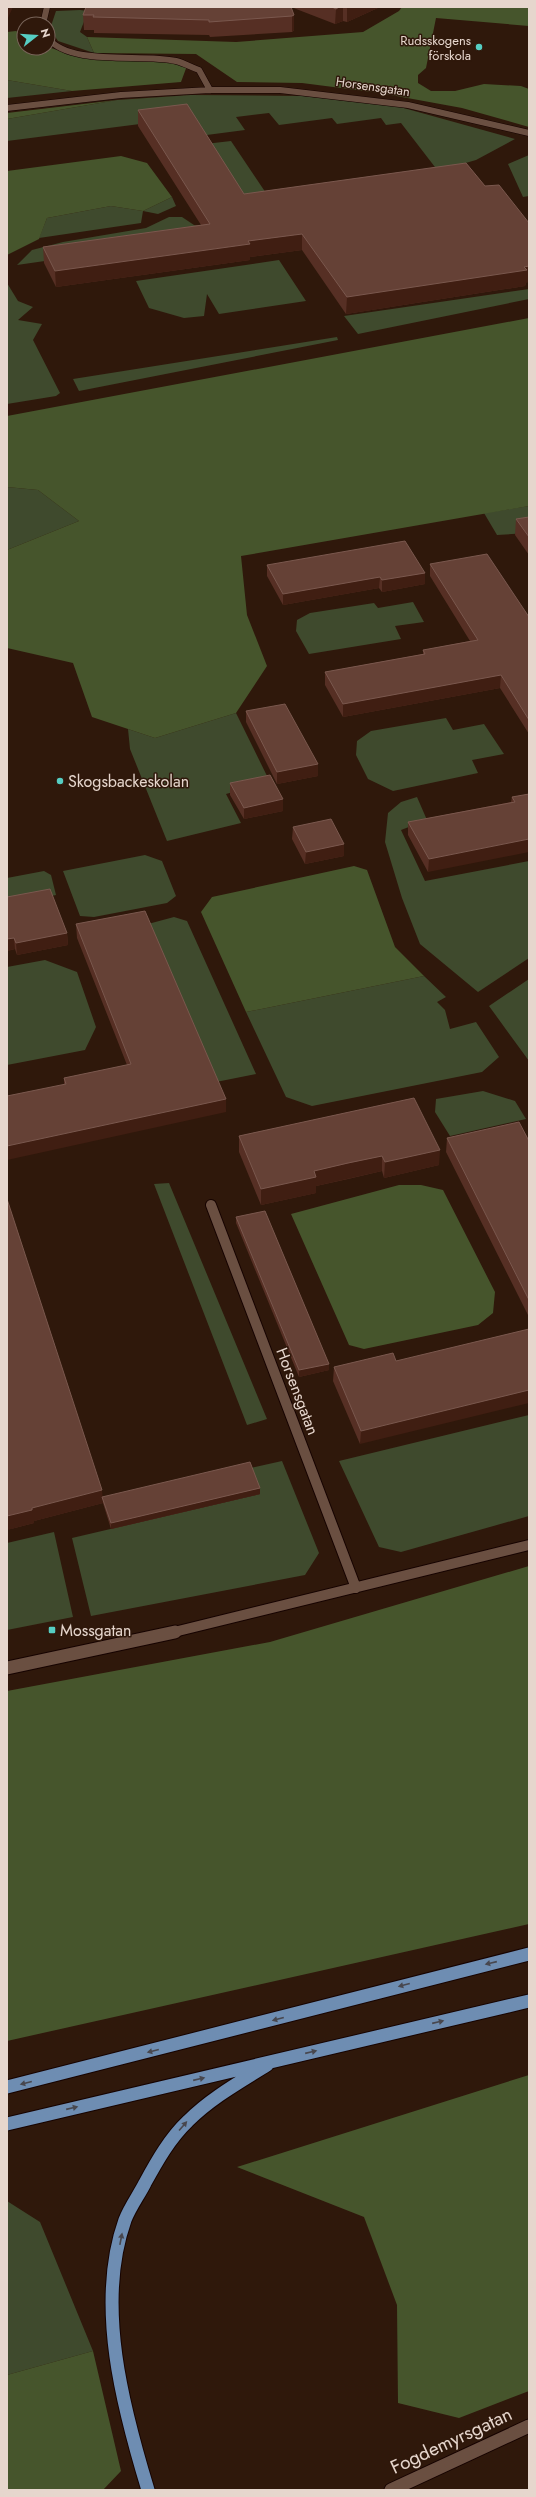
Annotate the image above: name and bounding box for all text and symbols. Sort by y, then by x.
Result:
north arrow [16,16,56,56]
text: N [37,27,54,40]
place label: Rudsskogens förskola [400,31,471,65]
marker: Rudsskogens förskola [474,42,484,52]
street label: Horsensgatan [335,72,411,101]
place label: Skogsbackeskolan [68,770,189,793]
marker: Skogsbackeskolan [55,776,65,786]
street label: Horsensgatan [270,1344,325,1438]
place label: Mossgatan [60,1619,131,1642]
marker: Mossgatan [47,1625,57,1635]
one-way arrow [485,1961,497,1967]
one-way arrow [398,1982,410,1988]
one-way arrow [272,2016,285,2022]
one-way arrow [432,2019,444,2025]
one-way arrow [146,2048,158,2054]
one-way arrow [306,2049,318,2055]
one-way arrow [193,2075,205,2081]
one-way arrow [20,2080,33,2086]
one-way arrow [66,2105,78,2111]
one-way arrow [178,2121,187,2132]
one-way arrow [118,2233,124,2245]
street label: Fogdemyrsgatan [386,2400,517,2481]

